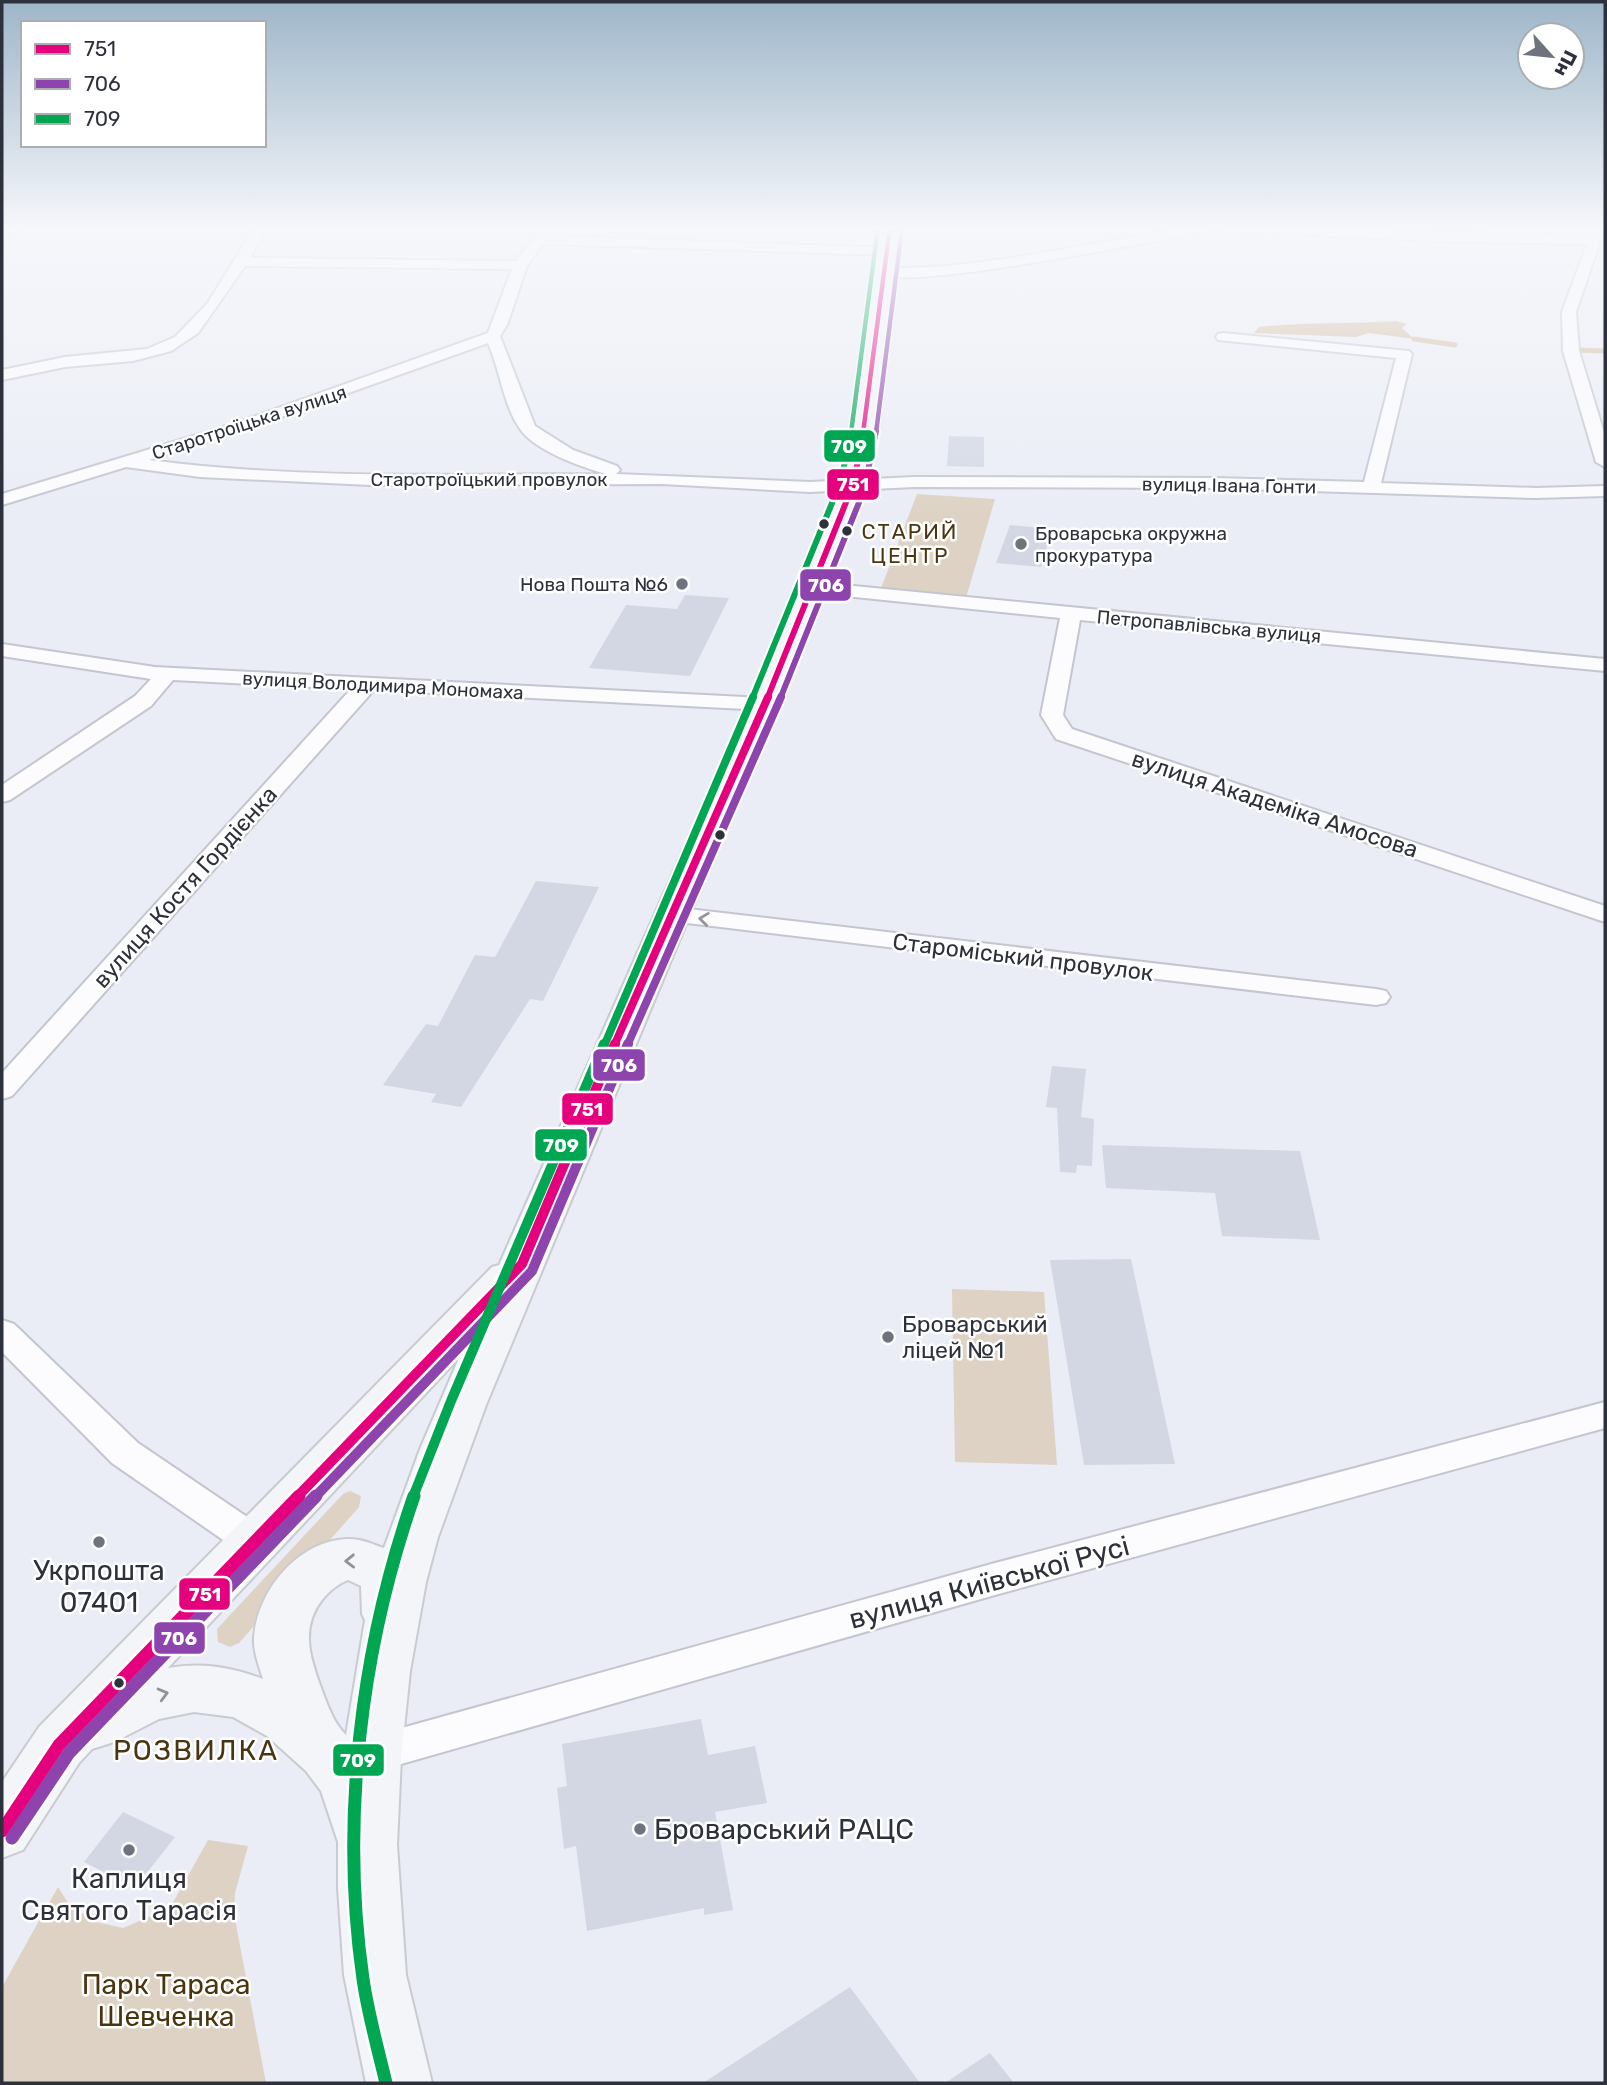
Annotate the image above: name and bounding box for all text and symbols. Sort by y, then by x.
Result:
legend [21,21,266,147]
north arrow [1516,21,1586,91]
text: 751 [84,36,116,61]
text: Пн [1549,47,1582,80]
text: 706 [84,71,121,96]
text: 709 [84,106,121,131]
street label: Старотроїцька вулиця [149,380,349,465]
line badge: 709 [823,429,876,463]
text: 709 [831,435,867,458]
street label: Старотроїцький провулок [371,468,607,491]
line badge: 751 [826,468,880,501]
street label: вулиця Івана Гонти [1142,472,1316,499]
text: 751 [837,473,869,496]
unlabelled marker [817,517,831,531]
district label: СТАРИЙ ЦЕНТР [862,519,958,568]
place label: Броварська окружна прокуратура [1035,522,1227,567]
unlabelled marker [840,524,854,538]
marker: Броварська окружна прокуратура [1013,536,1029,552]
line badge: 706 [799,568,852,602]
place label: Нова Пошта №6 [520,573,668,596]
text: 706 [808,574,844,597]
marker: Нова Пошта №6 [674,576,690,592]
street label: Петропавлівська вулиця [1096,605,1322,648]
street label: вулиця Володимира Мономаха [242,667,524,704]
street label: вулиця Академіка Амосова [1128,744,1422,864]
street label: вулиця Костя Гордієнка [87,780,283,994]
unlabelled marker [713,828,727,842]
one-way arrow [699,912,710,927]
street label: Староміський провулок [891,927,1155,987]
line badge: 706 [592,1048,646,1082]
text: 706 [601,1054,637,1077]
line badge: 751 [561,1092,614,1126]
text: 751 [571,1098,603,1121]
line badge: 709 [534,1128,588,1162]
text: 709 [543,1134,579,1157]
place label: Броварський ліцей №1 [902,1310,1048,1364]
marker: Броварський ліцей №1 [880,1329,896,1345]
street label: вулиця Київської Русі [845,1529,1133,1636]
marker: Укрпошта 07401 [91,1534,107,1550]
one-way arrow [344,1553,355,1569]
place label: Укрпошта 07401 [33,1554,165,1619]
line badge: 751 [178,1577,231,1611]
text: 751 [189,1583,221,1606]
line badge: 706 [153,1621,206,1655]
text: 706 [161,1627,197,1650]
unlabelled marker [112,1676,126,1690]
one-way arrow [157,1687,169,1702]
district label: РОЗВИЛКА [113,1734,279,1767]
line badge: 709 [332,1743,385,1777]
text: 709 [340,1749,376,1772]
place label: Броварський РАЦС [654,1813,914,1846]
marker: Броварський РАЦС [632,1821,648,1837]
marker: Каплиця Святого Тарасія [121,1842,137,1858]
place label: Каплиця Святого Тарасія [21,1862,237,1927]
park label: Парк Тараса Шевченка [82,1968,250,2033]

